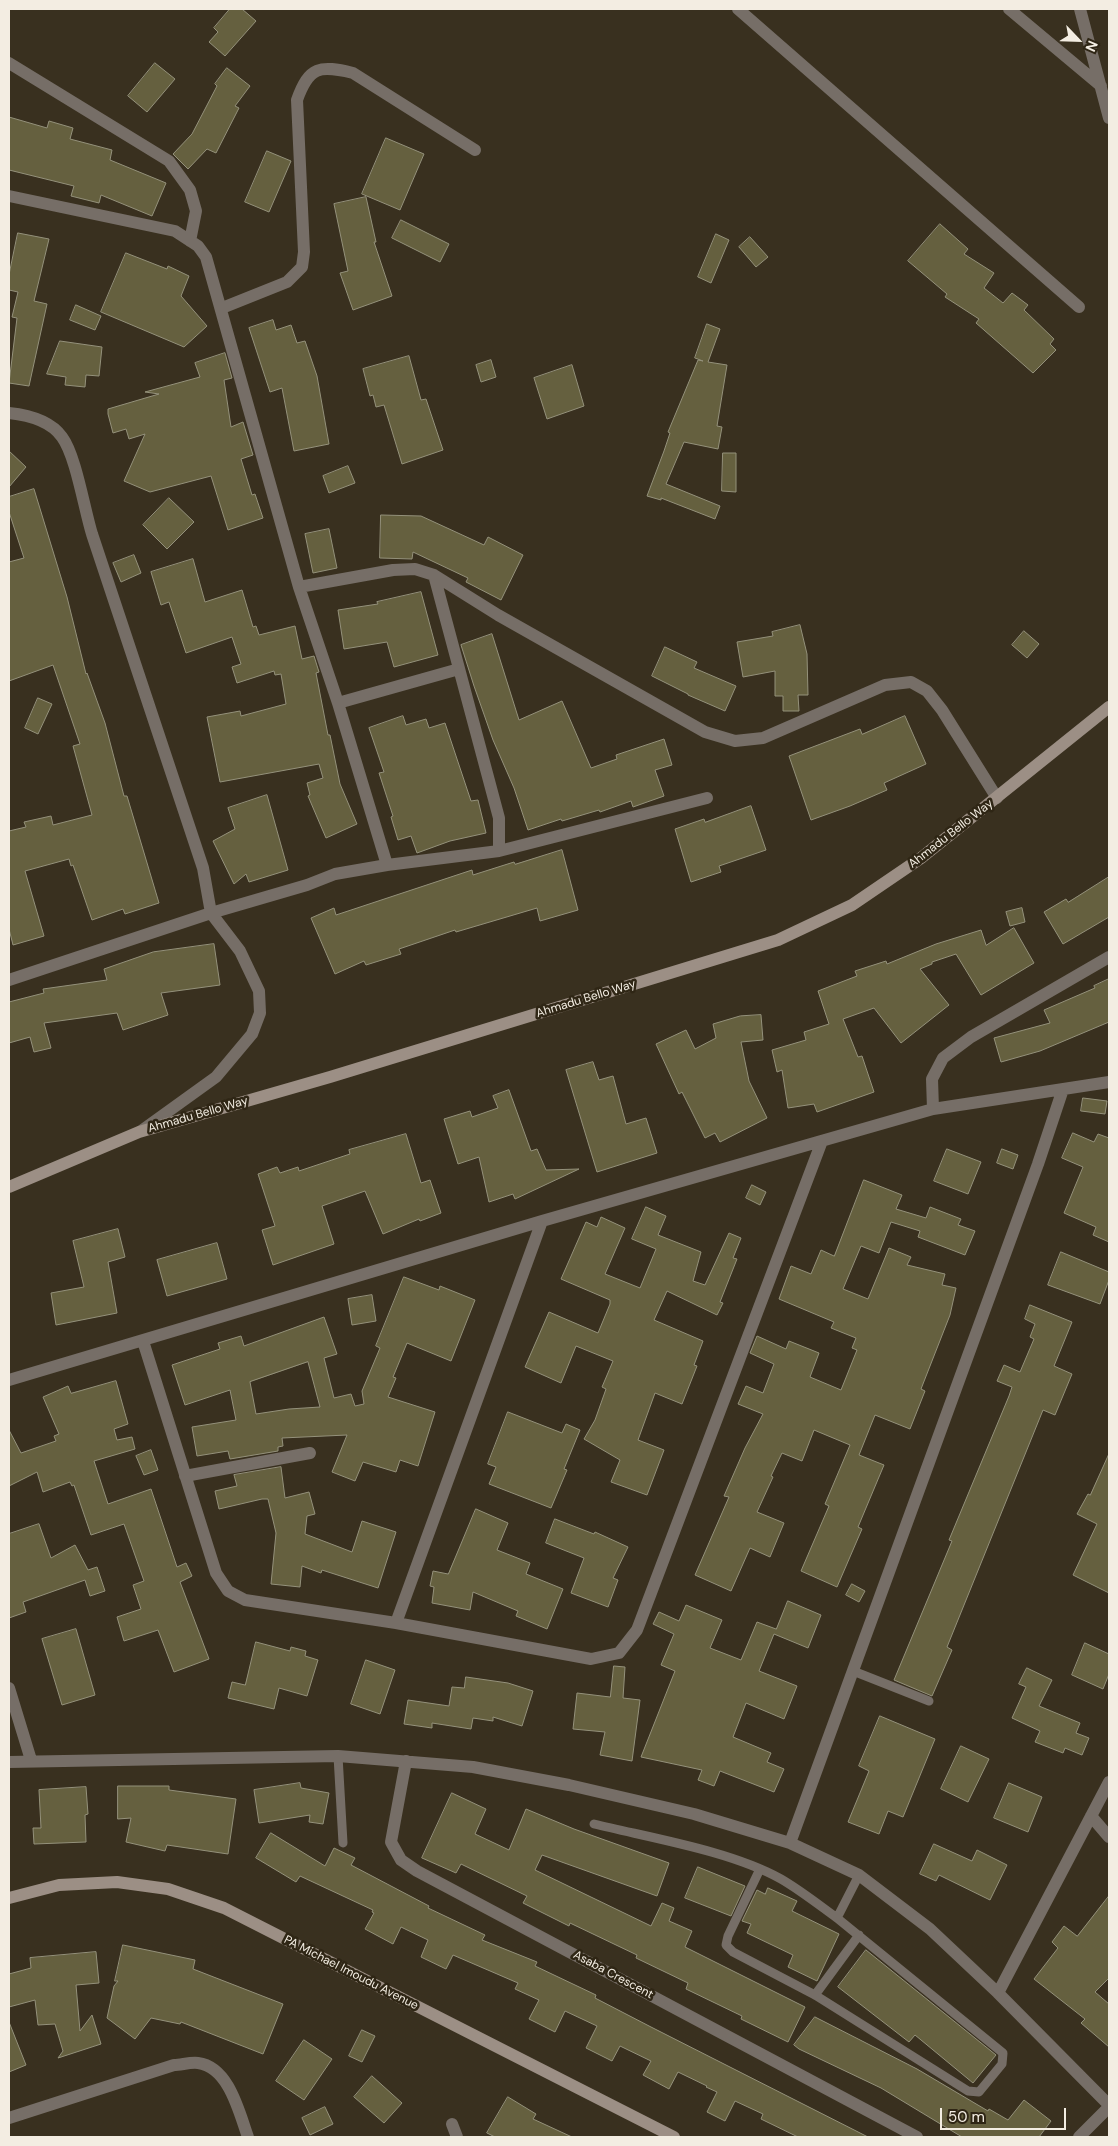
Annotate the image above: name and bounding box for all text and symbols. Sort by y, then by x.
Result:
north arrow [1053,15,1103,65]
text: N [1081,38,1102,54]
street label: Ahmadu Bello Way [906,796,996,872]
street label: Ahmadu Bello Way [534,977,638,1021]
street label: Ahmadu Bello Way [146,1094,250,1136]
street label: PA Michael Imoudu Avenue [281,1933,421,2013]
street label: Asaba Crescent [570,1948,656,2002]
scale bar [943,2098,1069,2130]
text: 50 m [948,2107,985,2127]

